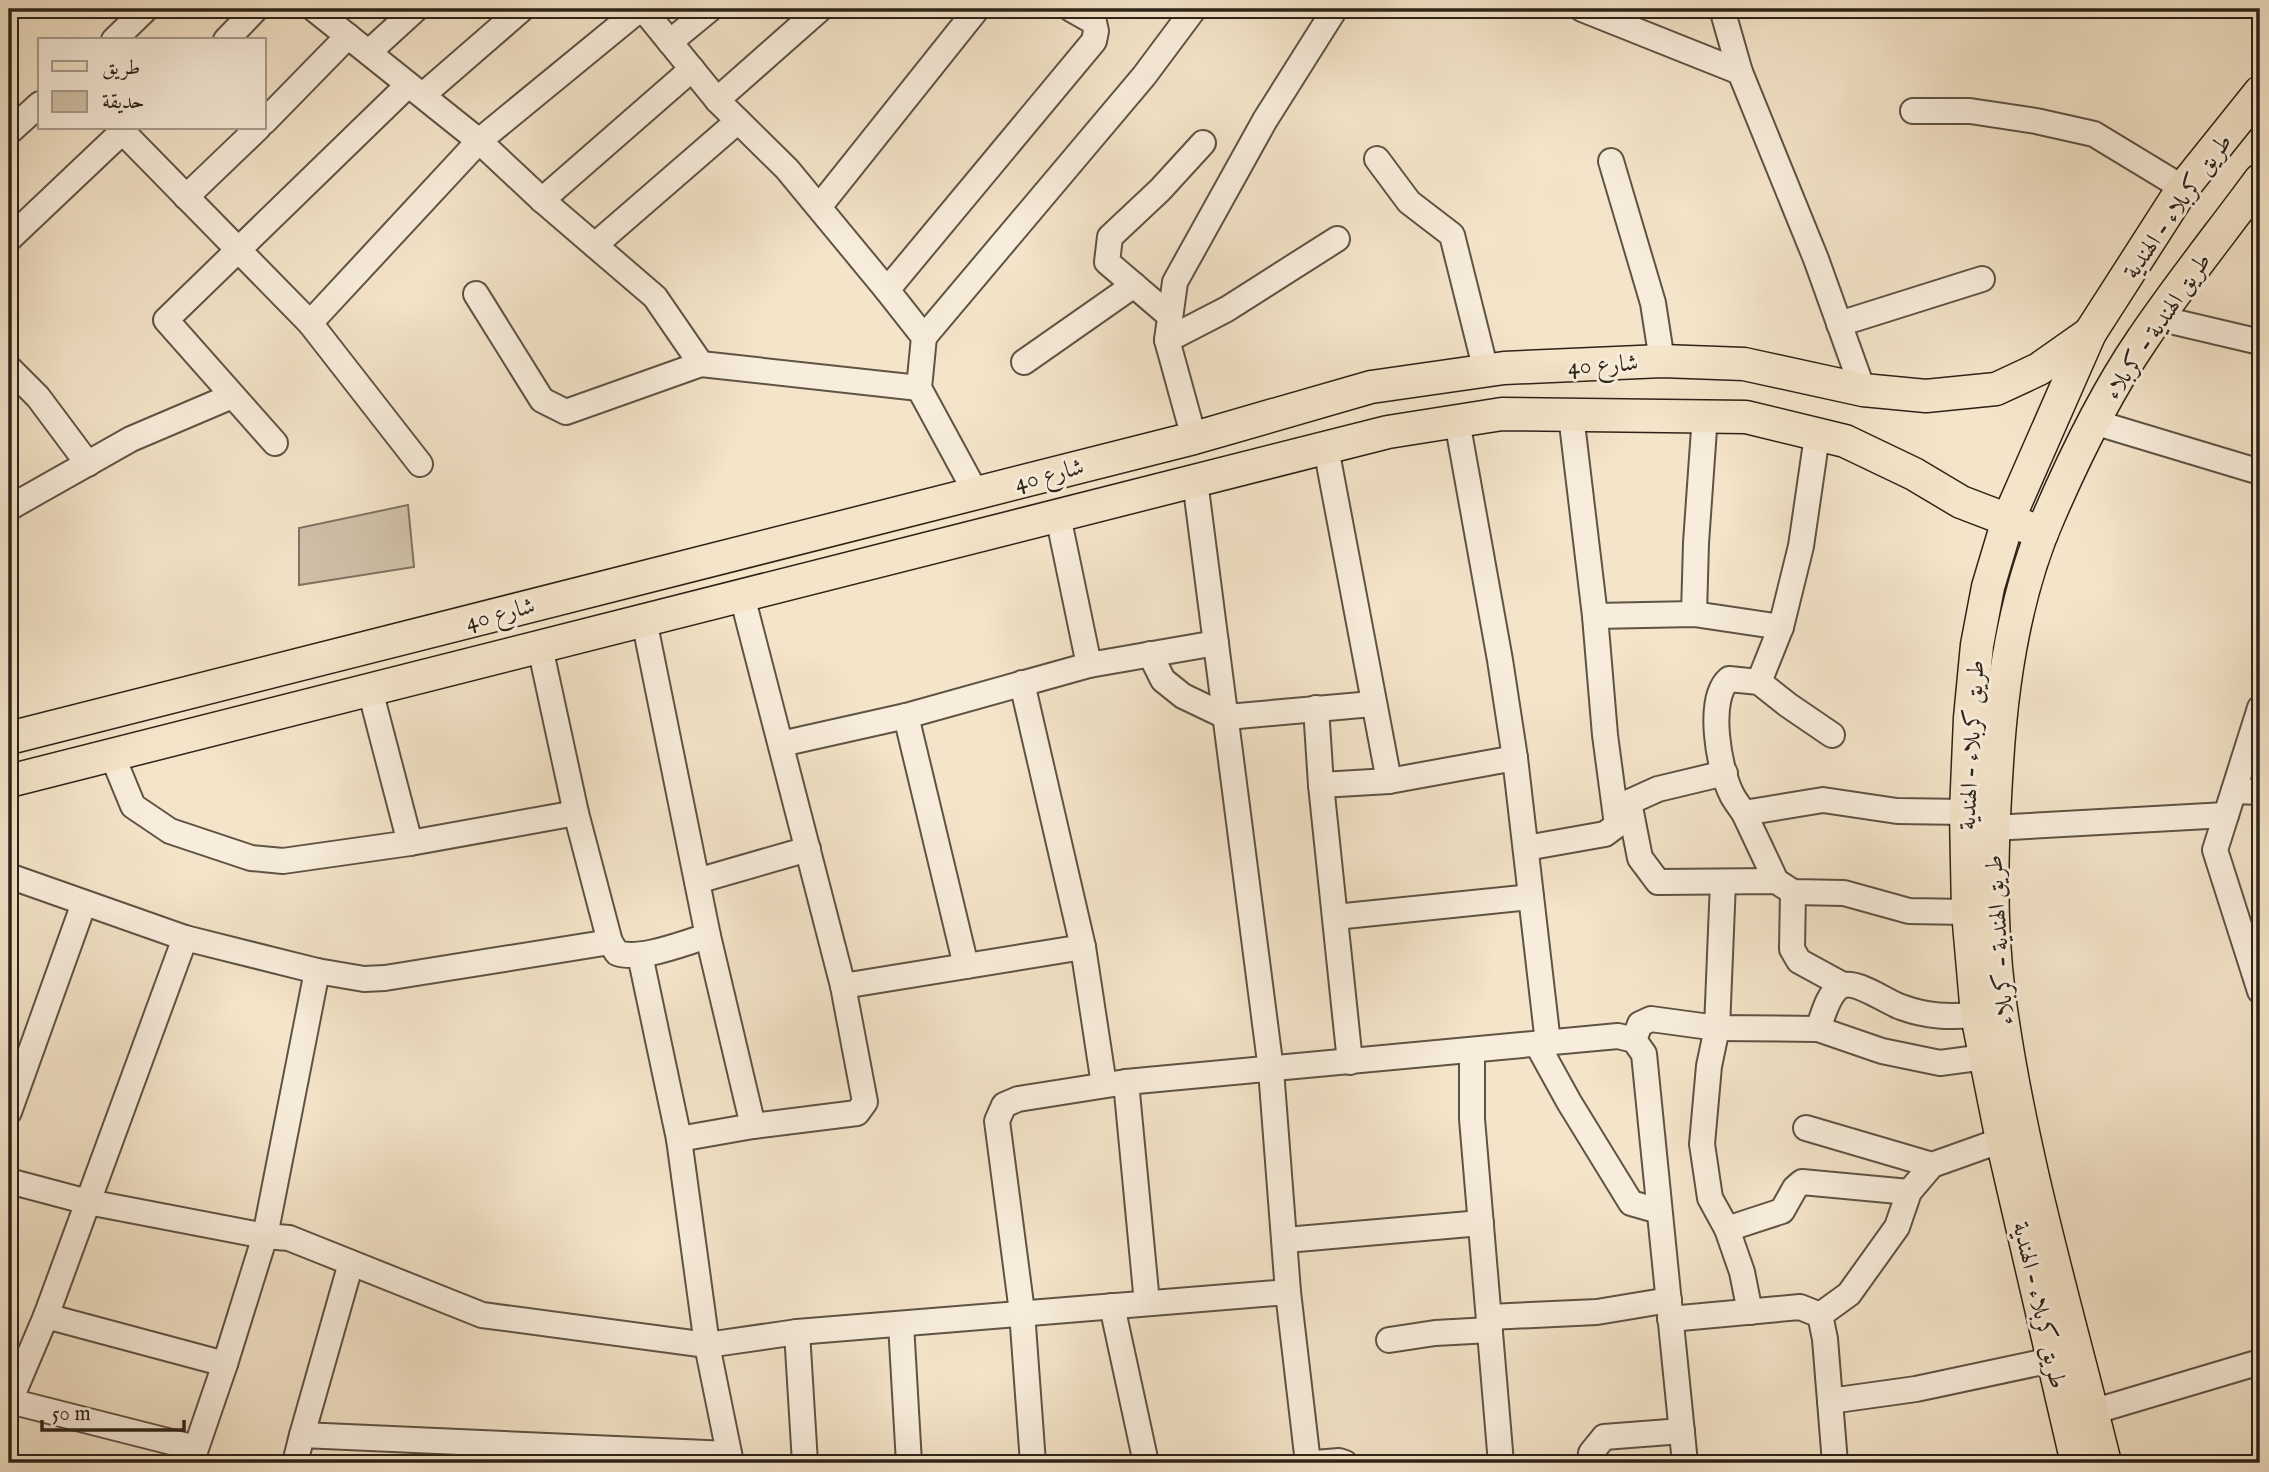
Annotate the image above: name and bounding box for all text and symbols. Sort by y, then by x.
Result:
legend [38,38,266,130]
text: طريق [102,55,140,82]
text: حديقة [102,89,145,116]
street label: طريق كربلاء - الهندية [2117,128,2240,286]
street label: طريق الهندية - كربلاء [2098,248,2219,406]
street label: شارع 40 [1567,348,1639,386]
street label: شارع 40 [1011,452,1088,502]
street label: شارع 40 [462,591,539,641]
street label: طريق كربلاء - الهندية [1953,659,1992,831]
street label: طريق الهندية - كربلاء [1979,854,2022,1026]
street label: طريق كربلاء - الهندية [2004,1219,2073,1392]
scale bar [42,1388,184,1432]
text: 50 m [52,1401,91,1428]

